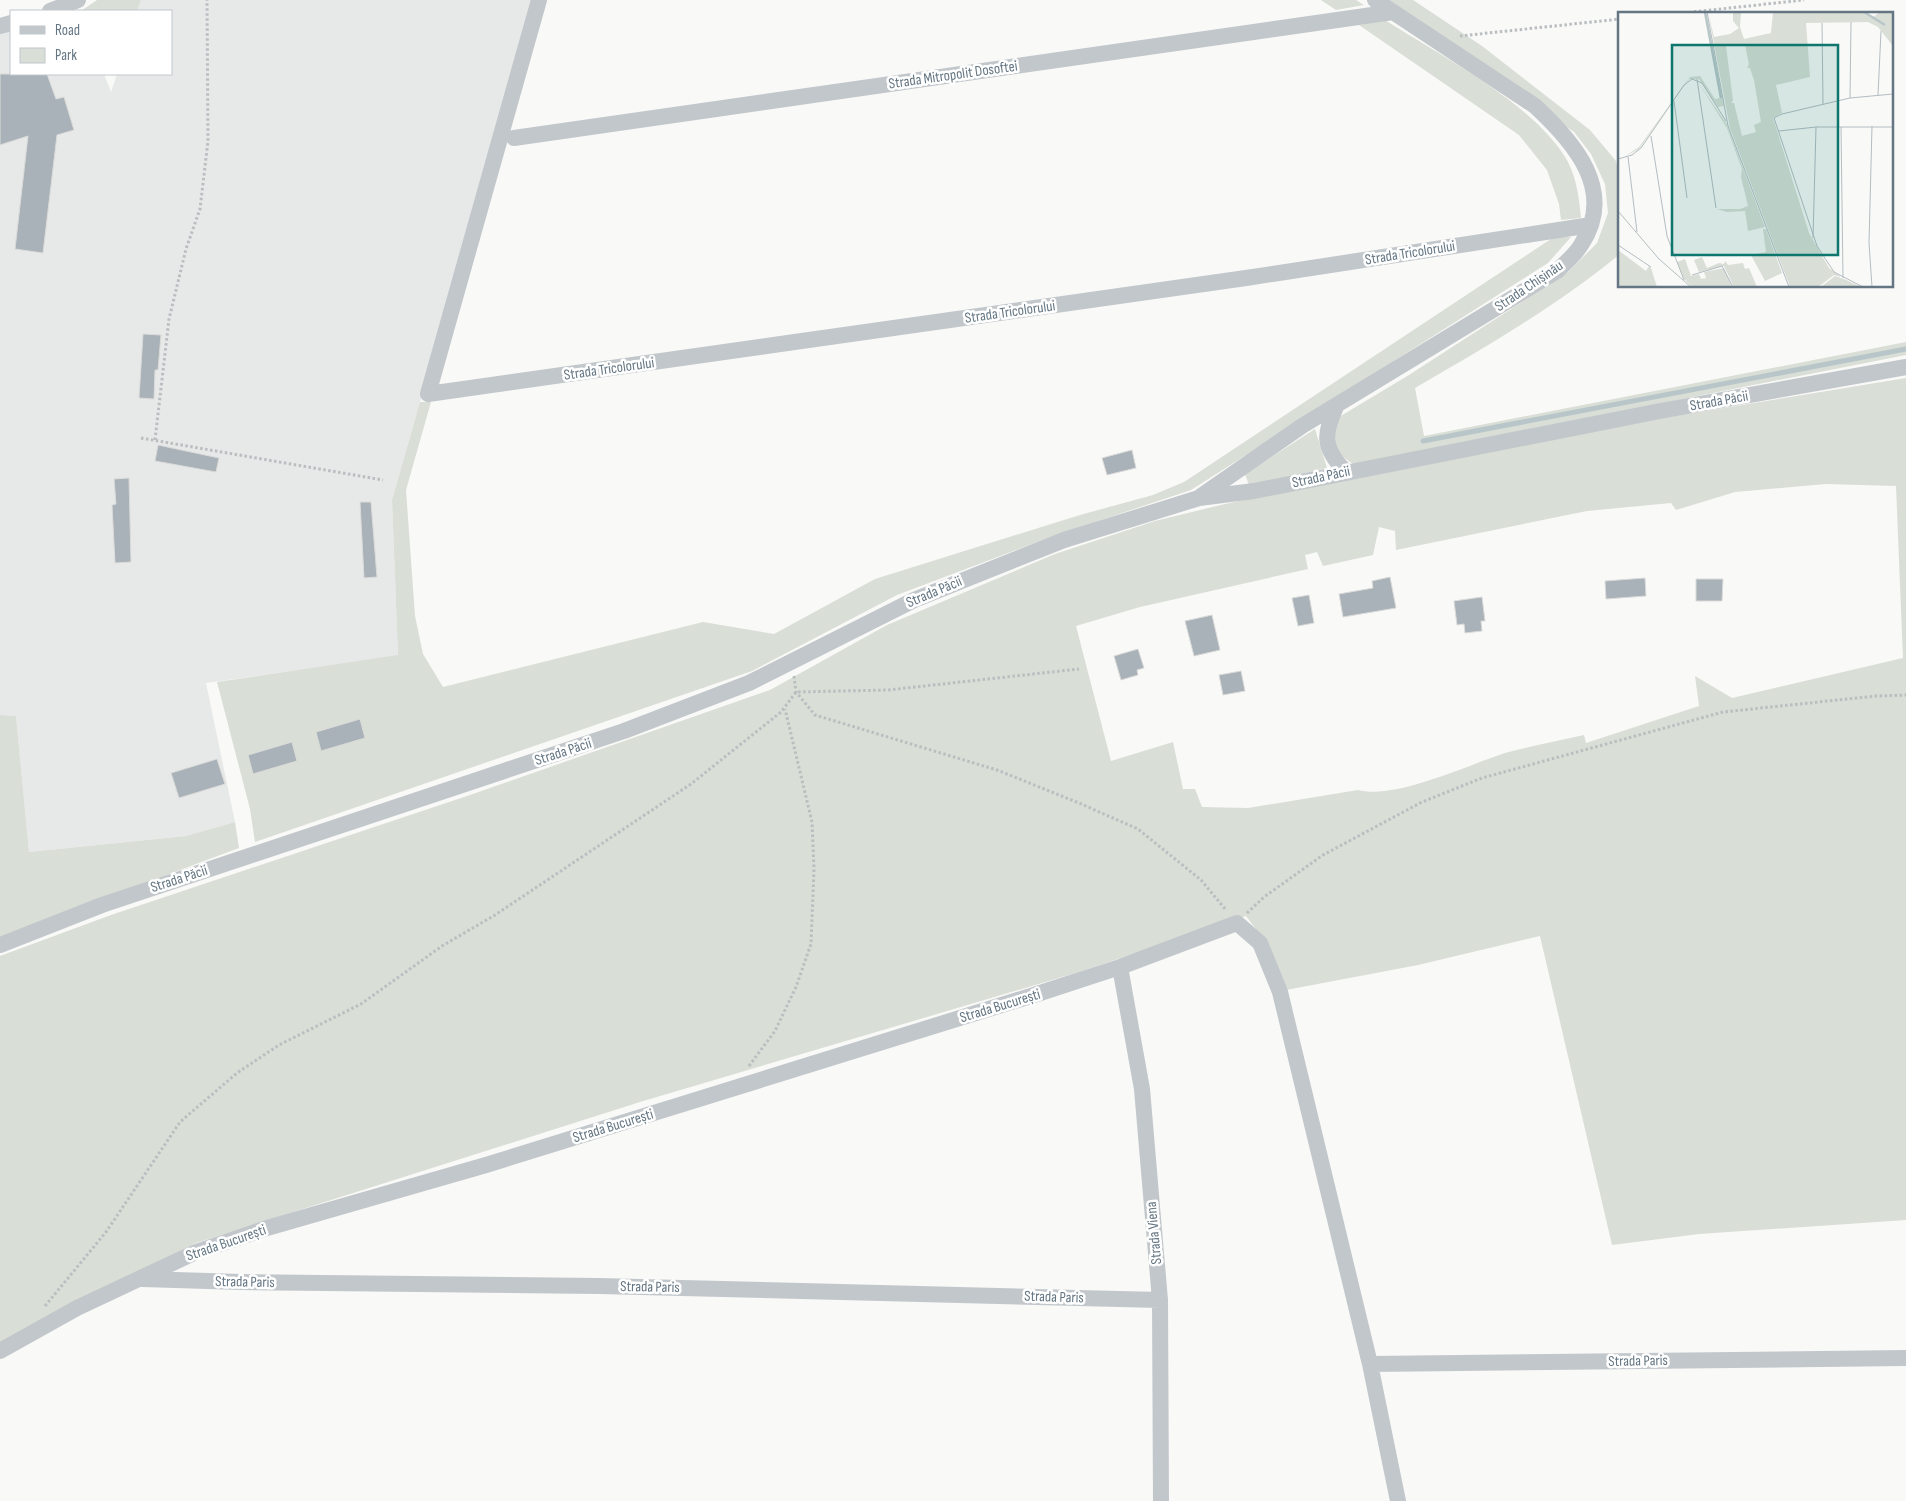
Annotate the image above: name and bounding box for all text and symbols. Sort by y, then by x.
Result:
legend [10,10,172,75]
inset map [1618,12,1894,288]
text: Road [55,21,80,40]
text: Park [55,46,77,65]
street label: Strada Mitropolit Dosoftei [887,57,1019,93]
street label: Strada Tricolorului [1364,236,1457,269]
street label: Strada Chișinău [1491,256,1567,316]
street label: Strada Tricolorului [964,296,1057,328]
street label: Strada Tricolorului [563,353,656,385]
street label: Strada Păcii [1688,387,1750,415]
street label: Strada Păcii [1290,462,1352,492]
street label: Strada Păcii [903,572,965,612]
street label: Strada Păcii [532,734,594,770]
street label: Strada Păcii [148,861,210,897]
street label: Strada București [957,985,1043,1027]
street label: Strada București [570,1105,656,1147]
street label: Strada Viena [1142,1201,1166,1265]
street label: Strada București [184,1220,269,1266]
street label: Strada Paris [215,1272,275,1292]
street label: Strada Paris [620,1277,680,1297]
street label: Strada Paris [1024,1286,1084,1308]
street label: Strada Paris [1608,1351,1668,1371]

